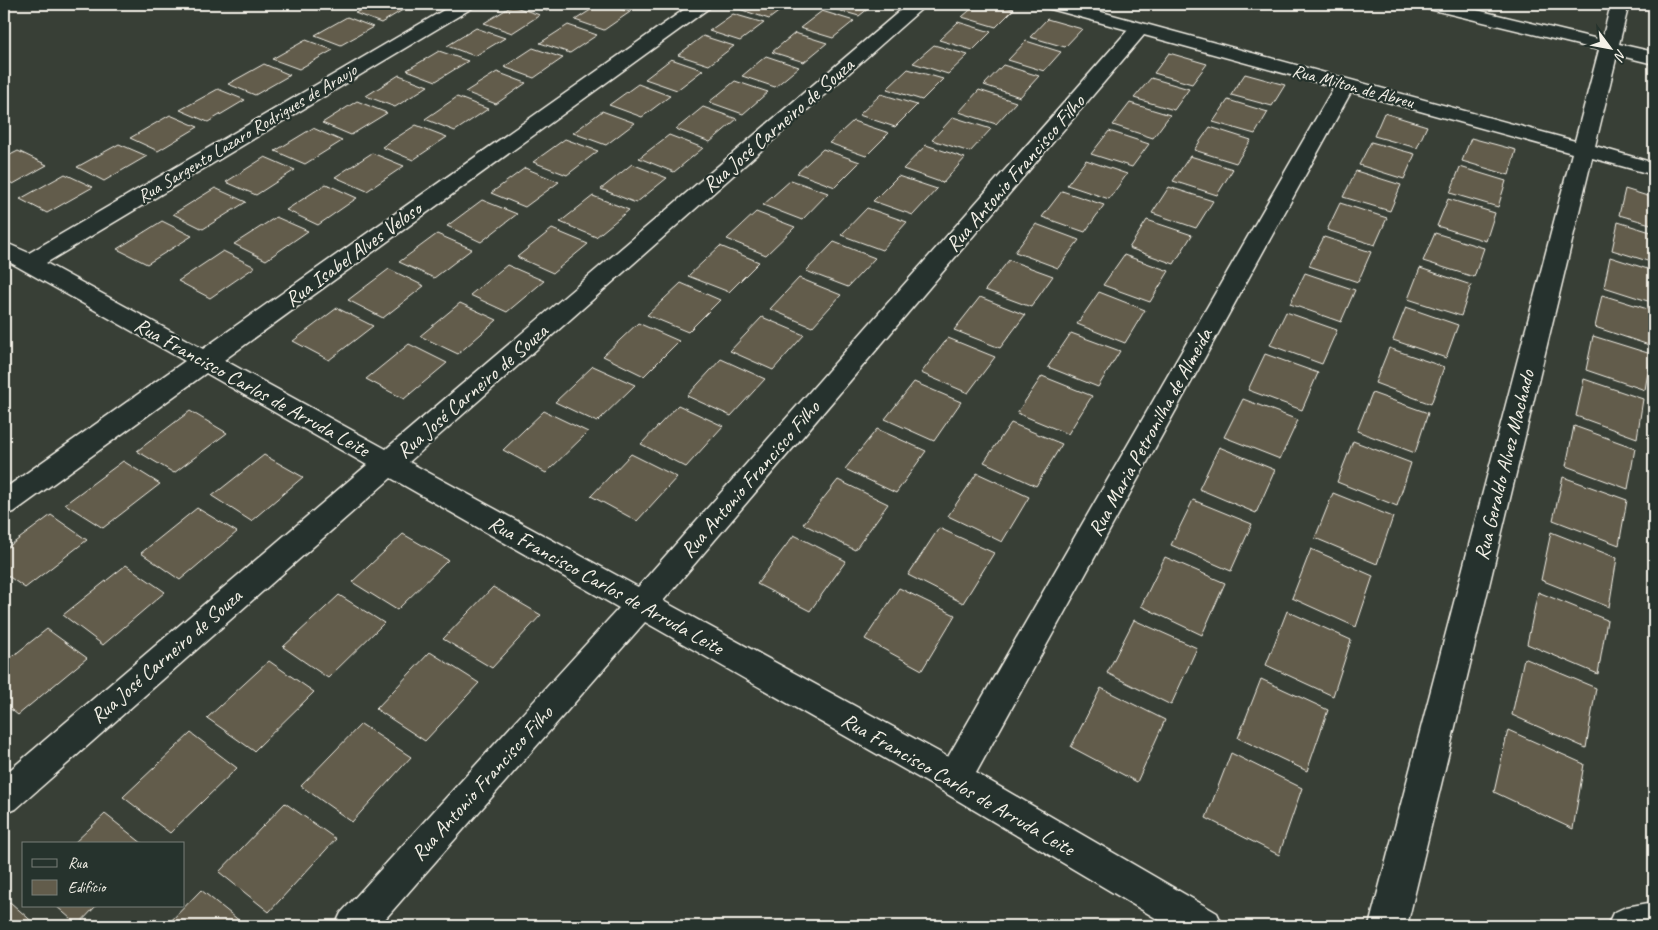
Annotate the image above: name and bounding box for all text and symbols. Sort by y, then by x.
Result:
north arrow [1586,22,1636,72]
text: N [1610,46,1630,65]
street label: Rua José Carneiro de Souza [697,51,860,198]
street label: Rua Sargento Lazaro Rodrigues de Araujo [133,58,362,207]
street label: Rua Milton de Abreu [1290,59,1417,113]
street label: Rua Antonio Francisco Filho [940,88,1091,257]
street label: Rua Isabel Alves Veloso [280,194,429,312]
street label: Rua Francisco Carlos de Arruda Leite [130,311,376,464]
street label: Rua José Carneiro de Souza [391,317,554,464]
street label: Rua Maria Petronilha de Almeida [1082,322,1219,541]
street label: Rua Geraldo Alvez Machado [1468,366,1541,563]
street label: Rua Antonio Francisco Filho [675,394,826,563]
street label: Rua Francisco Carlos de Arruda Leite [484,509,730,662]
street label: Rua José Carneiro de Souza [85,582,248,729]
street label: Rua Antonio Francisco Filho [405,699,560,866]
street label: Rua Francisco Carlos de Arruda Leite [837,707,1081,862]
legend [22,842,185,908]
text: Rua [68,854,88,873]
text: Edifício [68,878,107,897]

